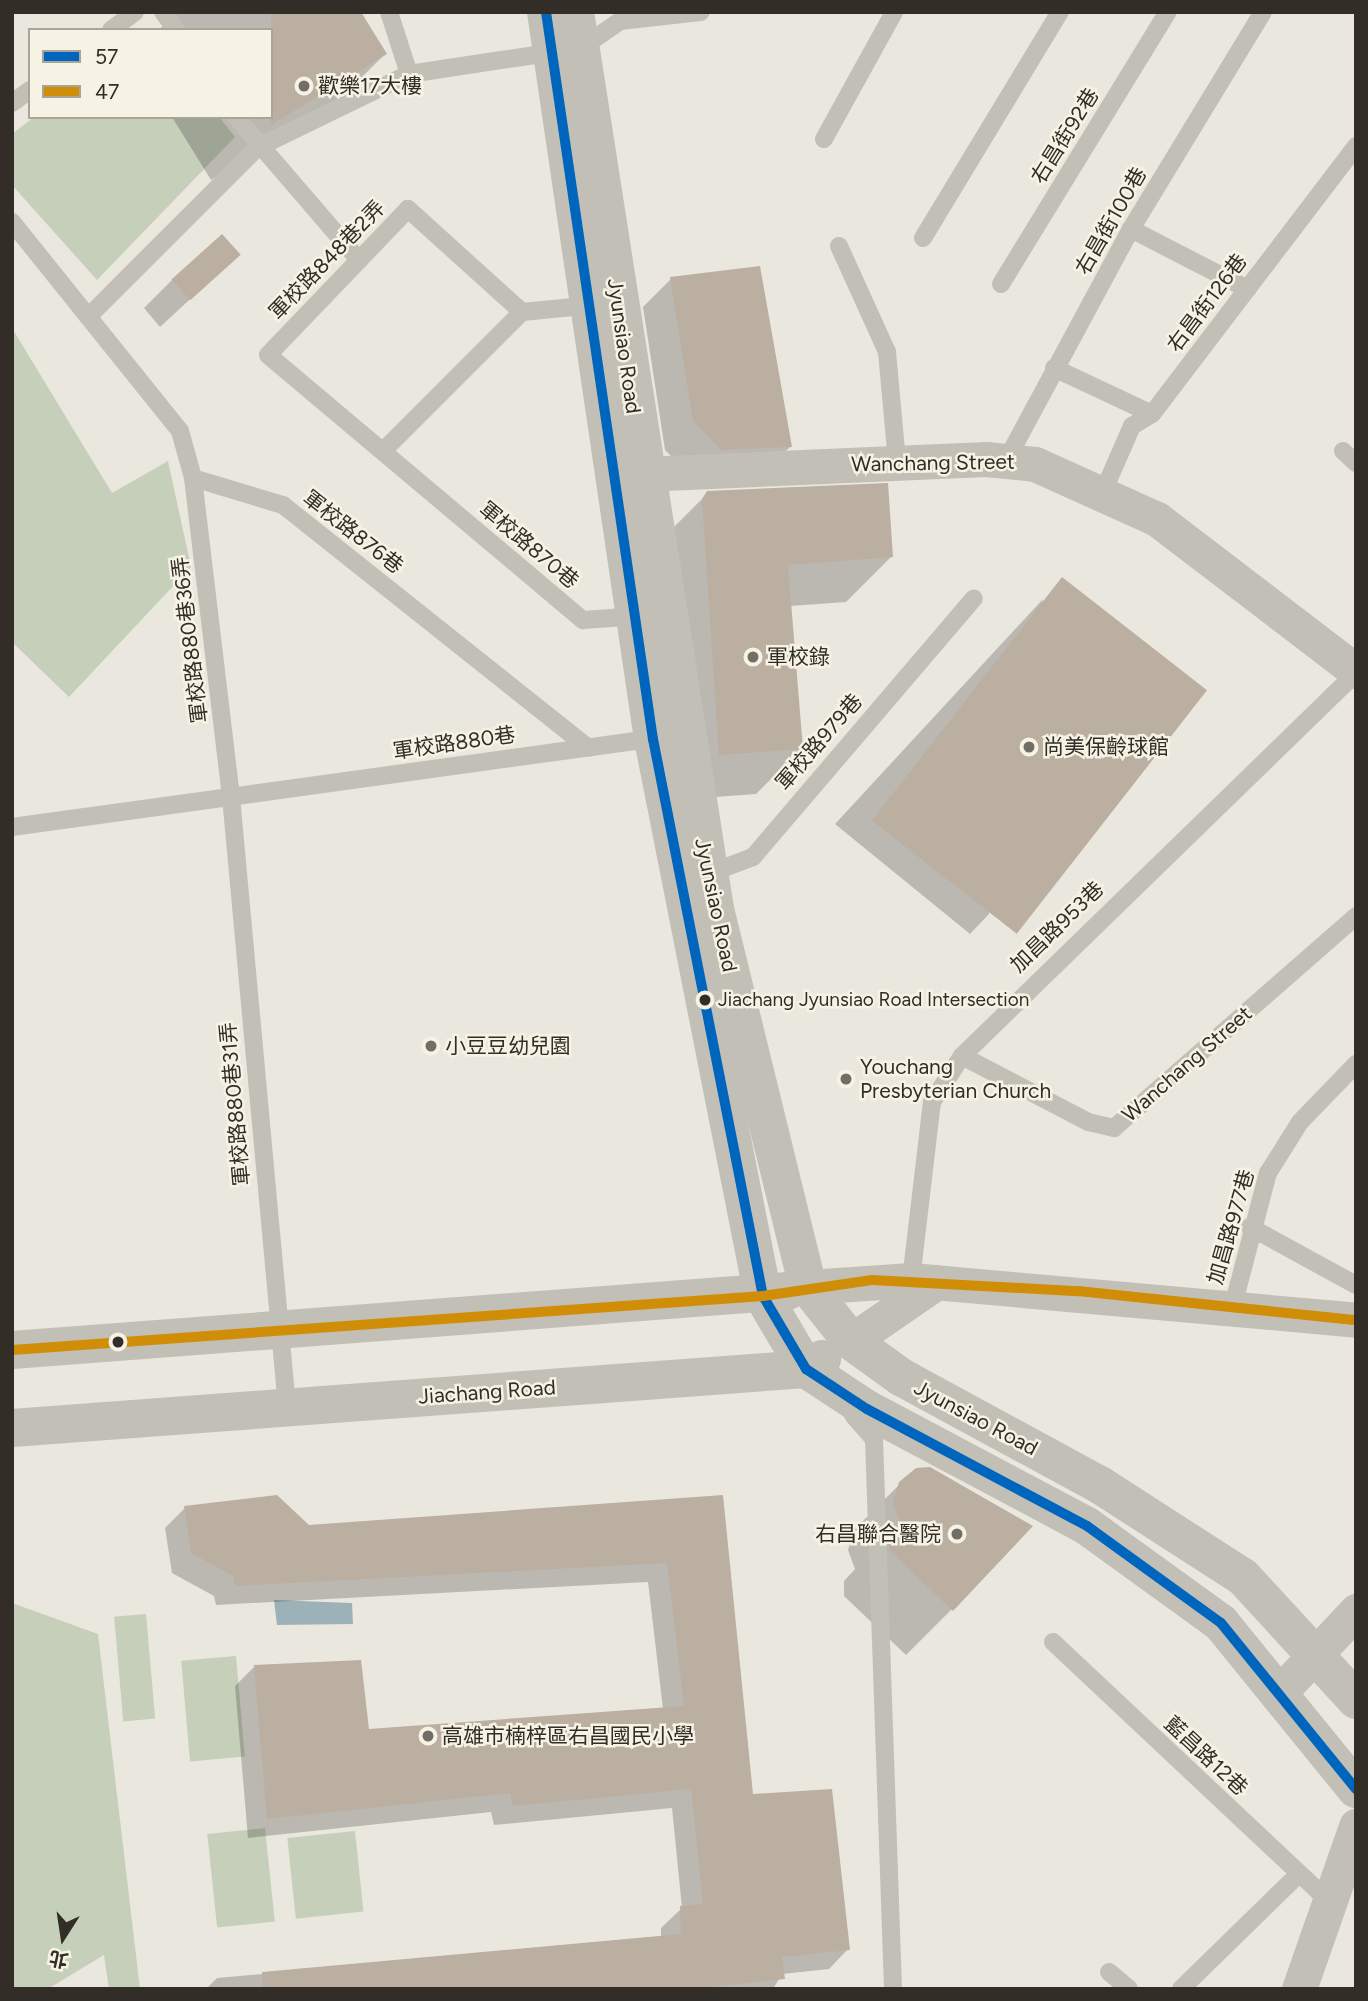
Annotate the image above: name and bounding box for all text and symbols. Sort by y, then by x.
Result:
legend [28,28,273,119]
text: 57 [95,44,118,69]
place label: 歡樂17大樓 [318,73,422,99]
marker: 歡樂17大樓 [296,78,312,94]
text: 47 [95,79,119,104]
street label: 右昌街92巷 [1026,84,1104,188]
street label: 右昌街100巷 [1070,163,1152,279]
street label: 軍校路848巷2弄 [264,195,390,325]
street label: 右昌街126巷 [1162,249,1252,357]
street label: Jyunsiao Road [602,277,646,415]
street label: Wanchang Street [851,449,1015,477]
street label: 軍校路876巷 [298,485,408,579]
street label: 軍校路870巷 [474,496,584,594]
street label: 軍校路880巷36弄 [167,555,213,725]
place label: 軍校錄 [767,644,830,670]
marker: 軍校錄 [745,649,761,665]
street label: 軍校路979巷 [770,689,868,795]
street label: 軍校路880巷 [391,722,517,764]
place label: 尚美保齡球館 [1043,734,1169,760]
marker: 尚美保齡球館 [1021,739,1037,755]
street label: Jyunsiao Road [689,836,743,974]
street label: 加昌路953巷 [1005,876,1109,978]
place label: Jiachang Jyunsiao Road Intersection [718,989,1029,1011]
marker: Jiachang Jyunsiao Road Intersection [698,993,712,1007]
street label: Wanchang Street [1117,1001,1257,1127]
street label: 軍校路880巷31弄 [215,1021,255,1187]
place label: 小豆豆幼兒園 [445,1033,571,1059]
marker: 小豆豆幼兒園 [423,1038,439,1054]
place label: Youchang Presbyterian Church [860,1054,1051,1104]
marker: Youchang Presbyterian Church [838,1071,854,1087]
street label: 加昌路977巷 [1203,1167,1259,1287]
unlabelled marker [111,1335,125,1349]
street label: Jiachang Road [417,1375,557,1409]
street label: Jyunsiao Road [910,1375,1042,1461]
place label: 右昌聯合醫院 [815,1521,941,1547]
marker: 右昌聯合醫院 [947,1524,967,1544]
street label: 藍昌路12巷 [1159,1711,1253,1801]
place label: 高雄市楠梓區右昌國民小學 [442,1723,694,1749]
marker: 高雄市楠梓區右昌國民小學 [420,1728,436,1744]
north arrow [28,1903,98,1973]
text: 北 [47,1946,70,1972]

